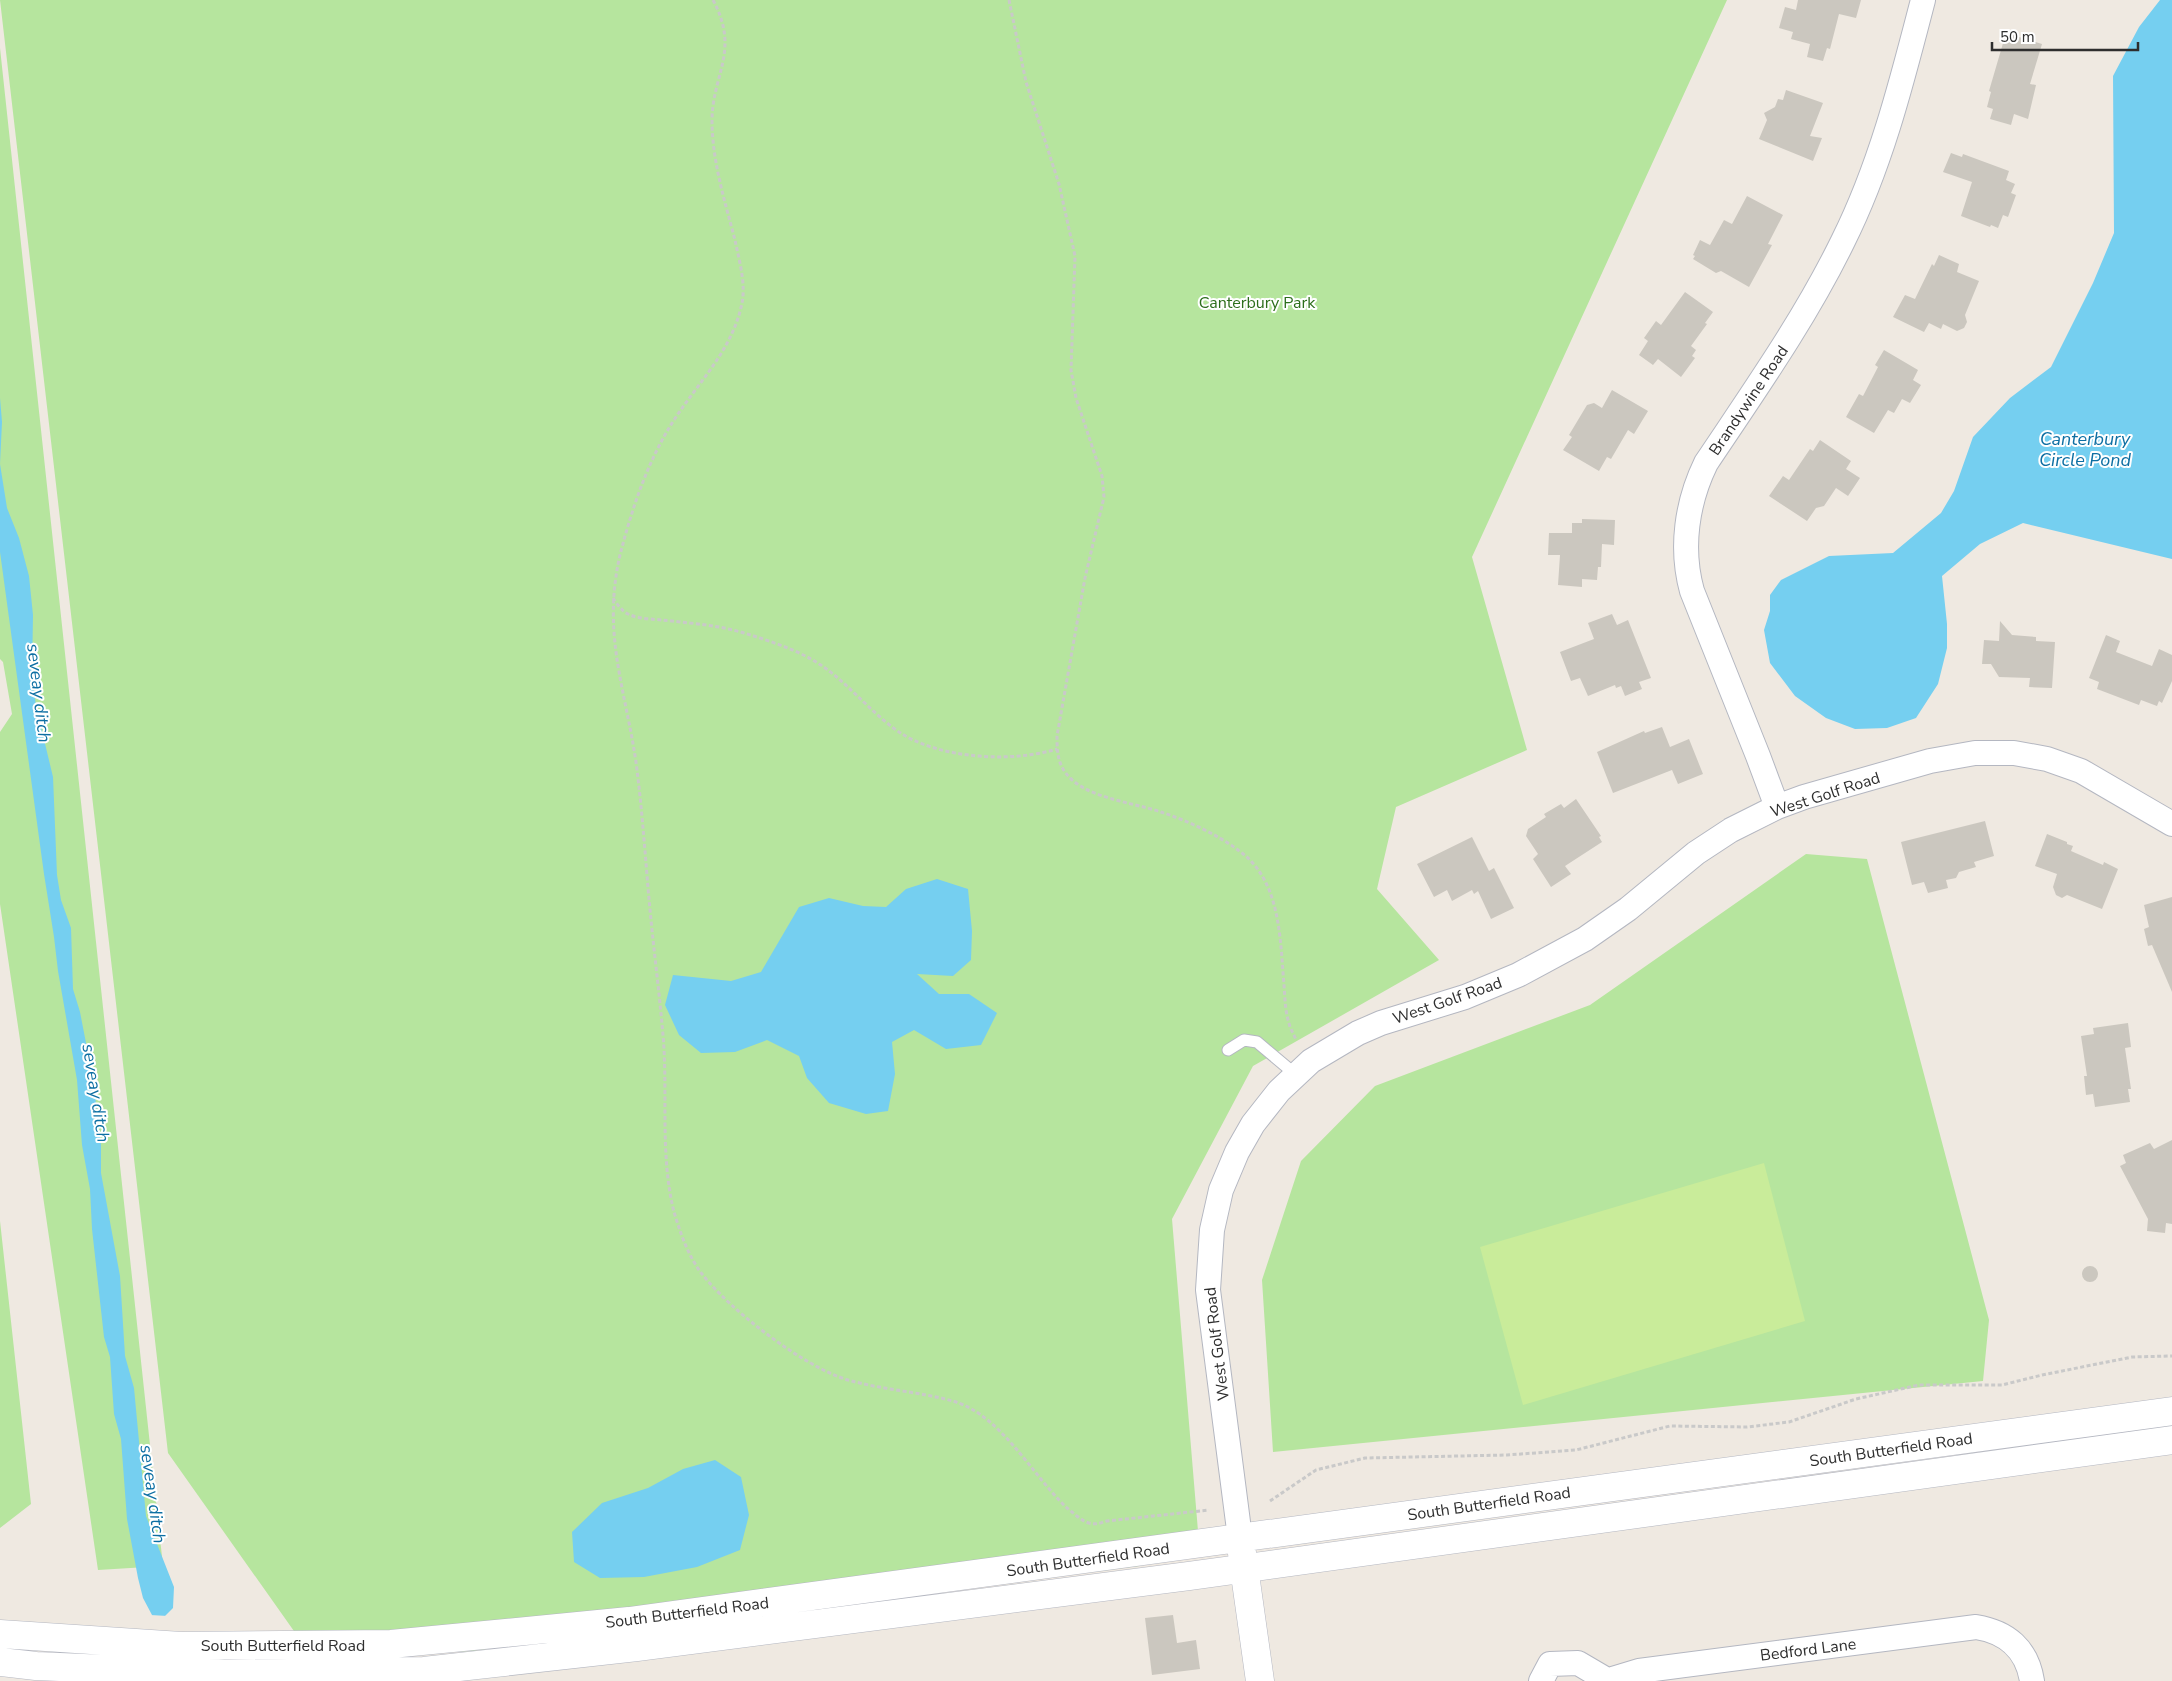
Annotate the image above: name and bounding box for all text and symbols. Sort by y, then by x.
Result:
scale bar [1992,20,2138,52]
text: 50 m [2000,27,2035,47]
park label: Canterbury Park [1199,292,1316,314]
street label: Brandywine Road [1704,341,1794,460]
water label: Canterbury Circle Pond [2039,427,2132,472]
water label: seveay ditch [21,642,57,744]
street label: West Golf Road [1768,767,1883,823]
street label: West Golf Road [1390,972,1505,1030]
water label: seveay ditch [76,1042,116,1144]
street label: West Golf Road [1199,1286,1235,1402]
street label: South Butterfield Road [1808,1428,1974,1472]
water label: seveay ditch [134,1443,172,1545]
street label: South Butterfield Road [1406,1482,1572,1526]
street label: South Butterfield Road [1005,1538,1171,1582]
street label: South Butterfield Road [604,1592,770,1634]
street label: Bedford Lane [1759,1633,1857,1667]
street label: South Butterfield Road [201,1635,365,1657]

